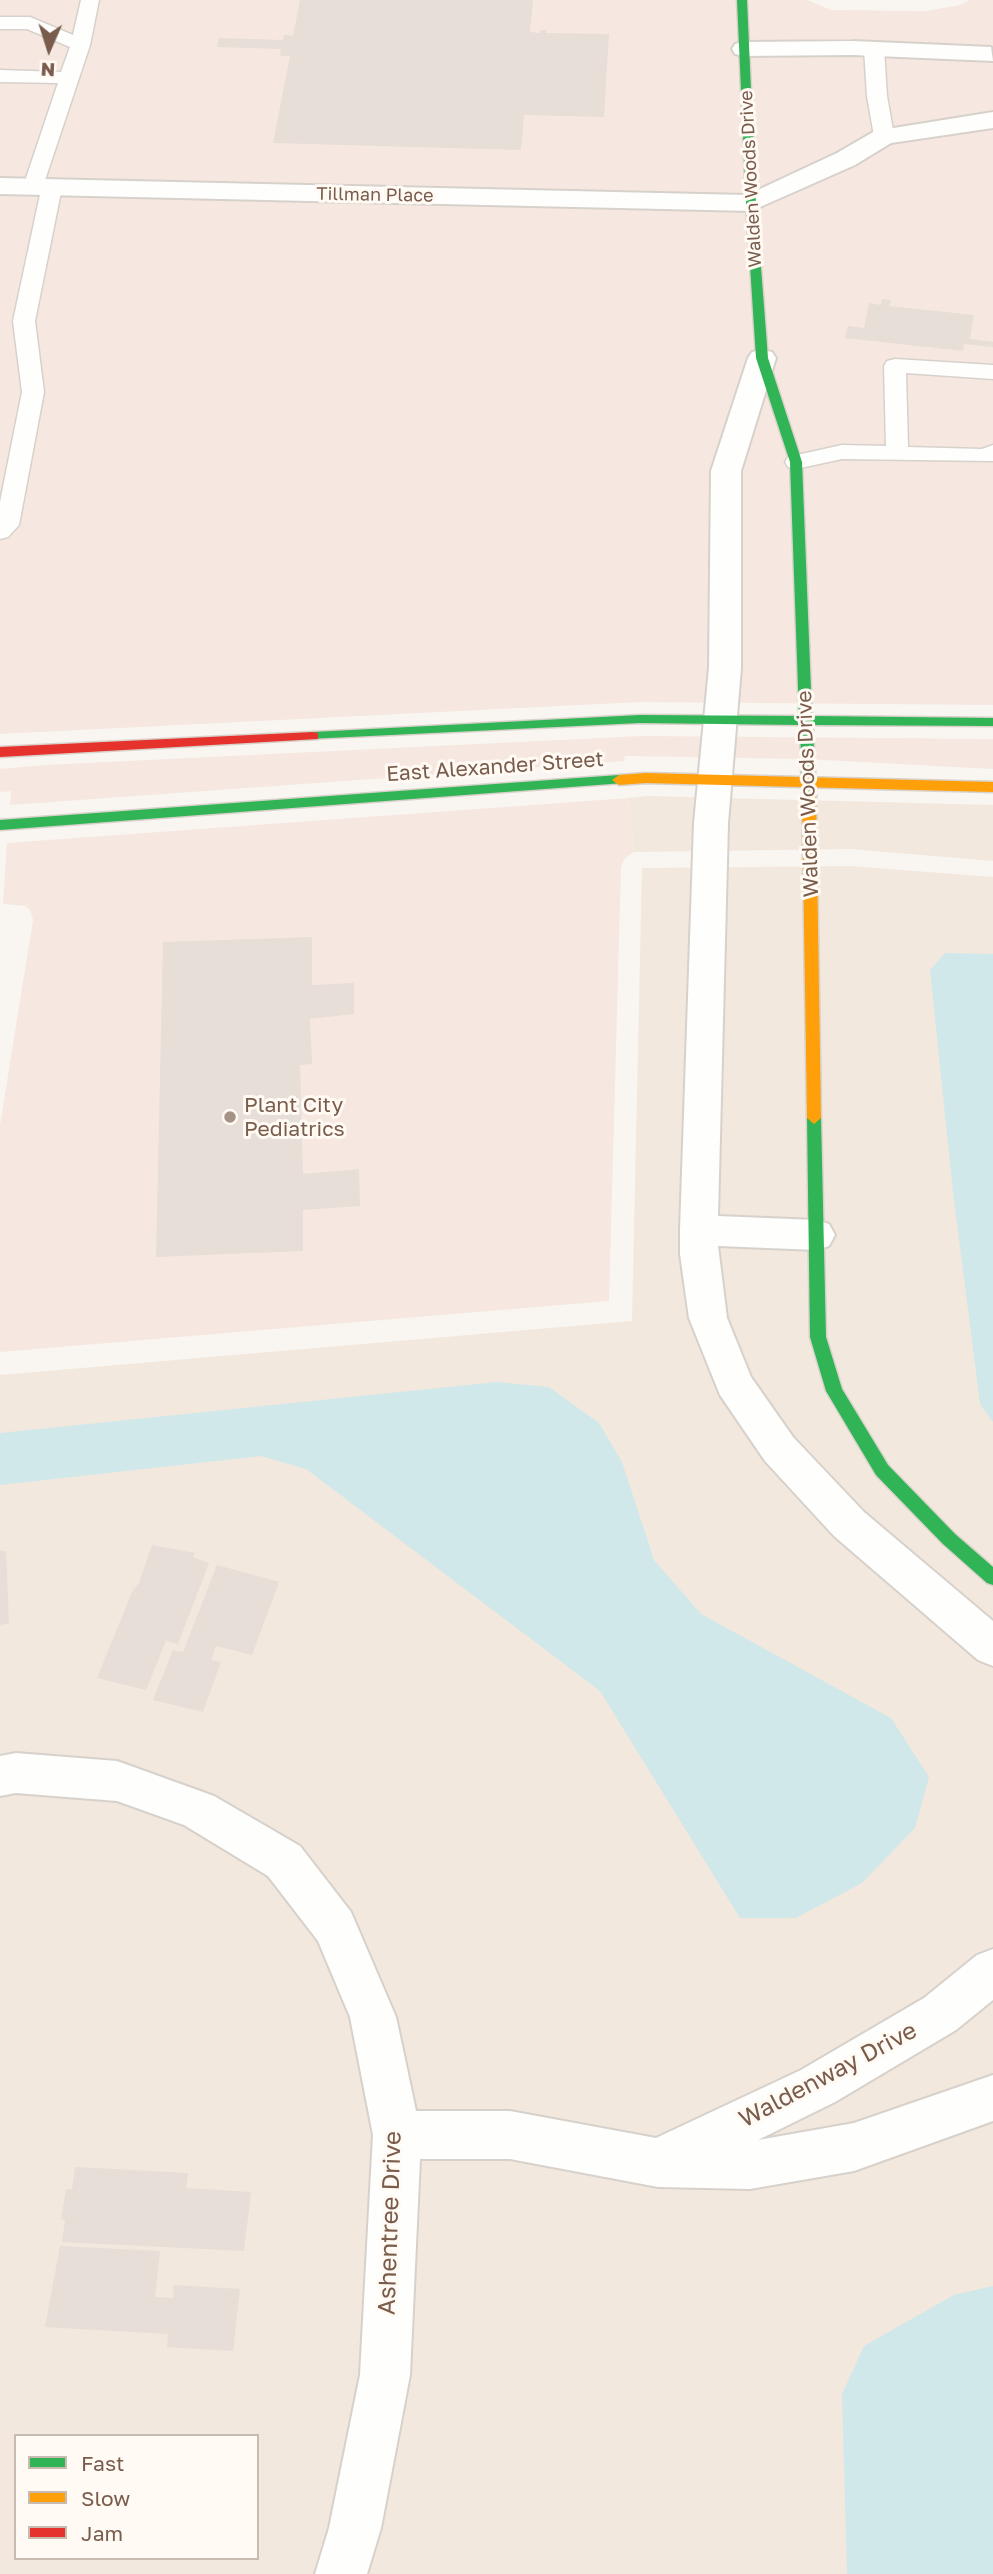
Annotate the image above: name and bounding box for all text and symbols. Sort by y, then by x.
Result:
north arrow [14,14,84,84]
text: N [40,59,56,82]
street label: Walden Woods Drive [736,90,766,268]
street label: Tillman Place [316,183,434,207]
street label: Walden Woods Drive [792,690,824,898]
street label: East Alexander Street [385,747,605,787]
place label: Plant City Pediatrics [244,1092,345,1142]
marker: Plant City Pediatrics [222,1109,238,1125]
street label: Waldenway Drive [734,2016,922,2134]
street label: Ashentree Drive [372,2131,408,2315]
legend [14,2434,259,2560]
text: Fast [81,2450,124,2476]
text: Slow [81,2485,130,2511]
text: Jam [81,2520,123,2546]

